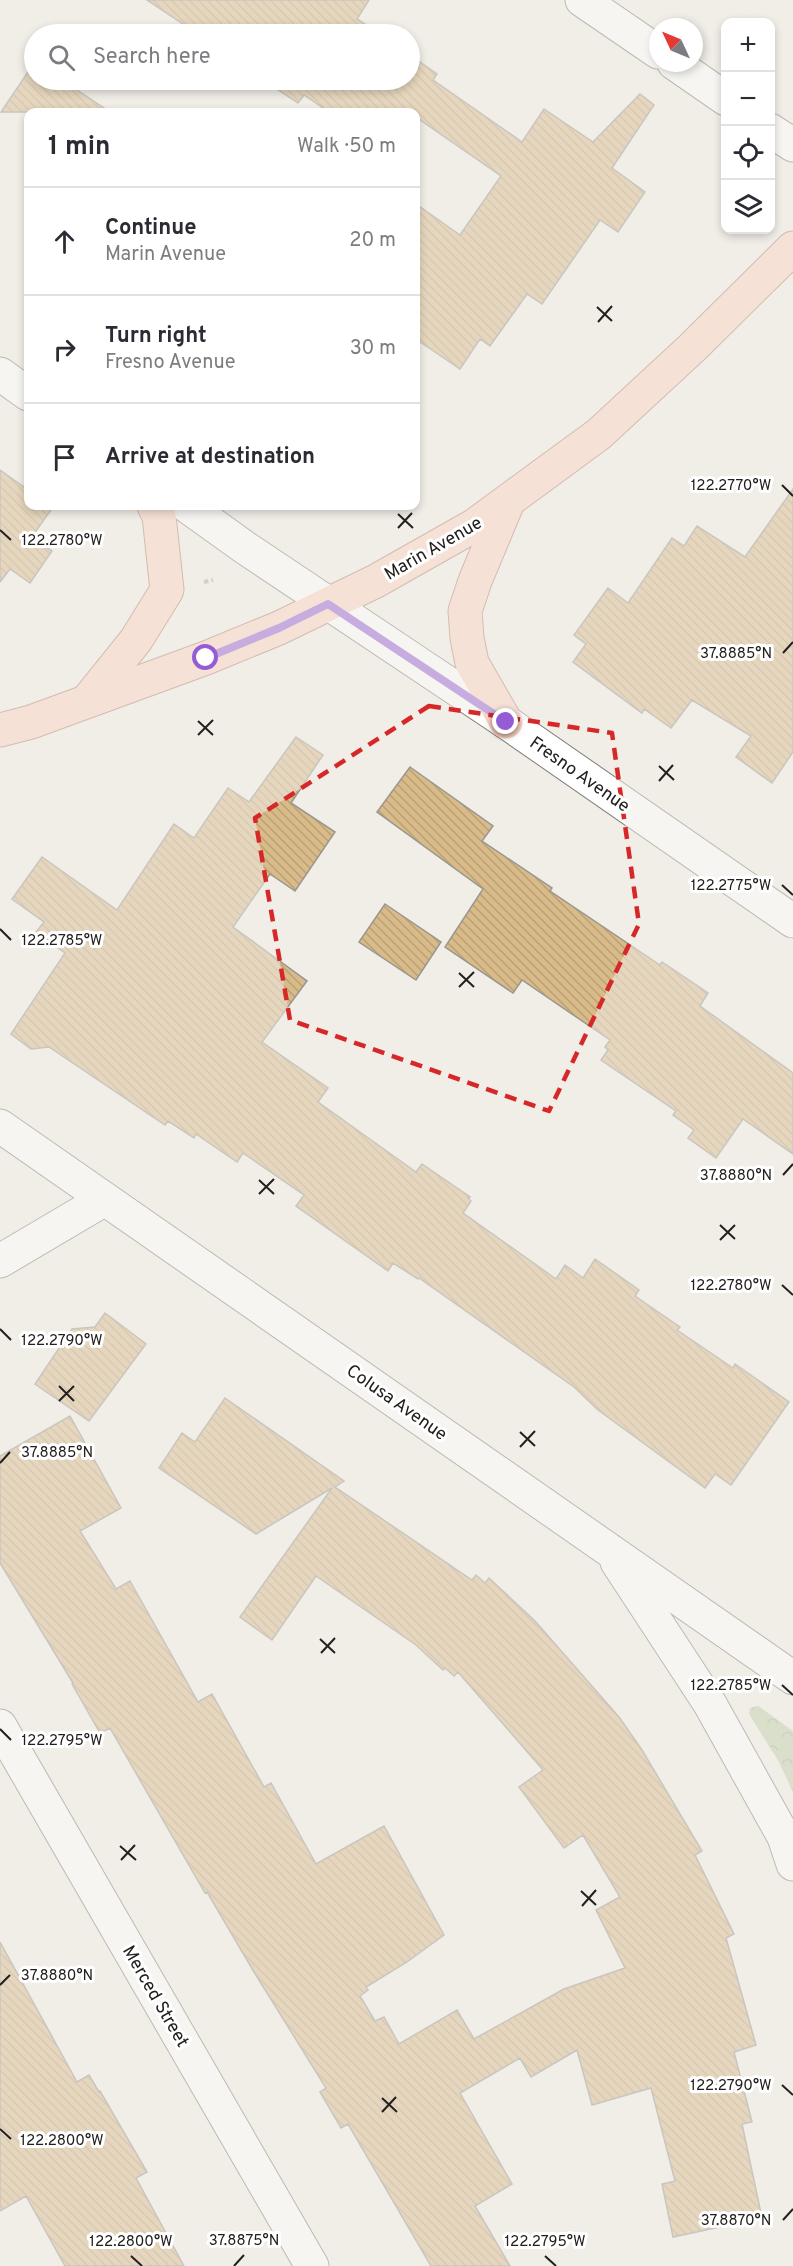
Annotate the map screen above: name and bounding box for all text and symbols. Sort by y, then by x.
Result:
north arrow [649,18,703,72]
map controls [721,18,775,234]
button: + [721,18,775,72]
search box [24,24,420,90]
icon: search [45,41,78,74]
text: Search here [93,44,211,71]
button: − [721,72,775,126]
button: locate [721,126,775,180]
text: 1 min [48,131,110,164]
text: Walk · 50 m [297,134,396,160]
button: layers [721,180,775,234]
text: Continue [105,215,196,242]
icon: ahead [48,225,81,258]
text: 20 m [349,228,396,254]
text: Marin Avenue [105,242,226,268]
text: Turn right [105,323,207,350]
icon: right [48,333,81,366]
text: 30 m [350,336,396,362]
text: Fresno Avenue [105,350,235,376]
icon: arrive [48,441,81,474]
text: Arrive at destination [105,444,315,471]
text: 122.2770°W [691,477,771,496]
street label: Marin Avenue [381,512,487,586]
text: 122.2780°W [21,532,103,551]
route start [192,644,218,670]
text: 37.8885°N [700,645,772,664]
route end [492,708,518,734]
street label: Fresno Avenue [524,732,634,818]
text: 122.2775°W [691,877,771,896]
text: 122.2785°W [22,932,102,951]
text: 37.8880°N [700,1167,772,1186]
text: 122.2780°W [690,1277,772,1296]
text: 122.2790°W [21,1332,103,1351]
street label: Colusa Avenue [341,1360,451,1447]
text: 37.8885°N [21,1444,93,1463]
text: 122.2785°W [691,1677,771,1696]
text: 122.2795°W [21,1732,103,1751]
street label: Merced Street [116,1942,193,2052]
text: 37.8880°N [21,1967,93,1986]
text: 122.2790°W [690,2077,772,2096]
text: 122.2800°W [20,2132,104,2151]
text: 37.8870°N [701,2212,771,2231]
text: 37.8875°N [209,2232,279,2251]
text: 122.2800°W [89,2233,173,2252]
text: 122.2795°W [504,2233,586,2252]

